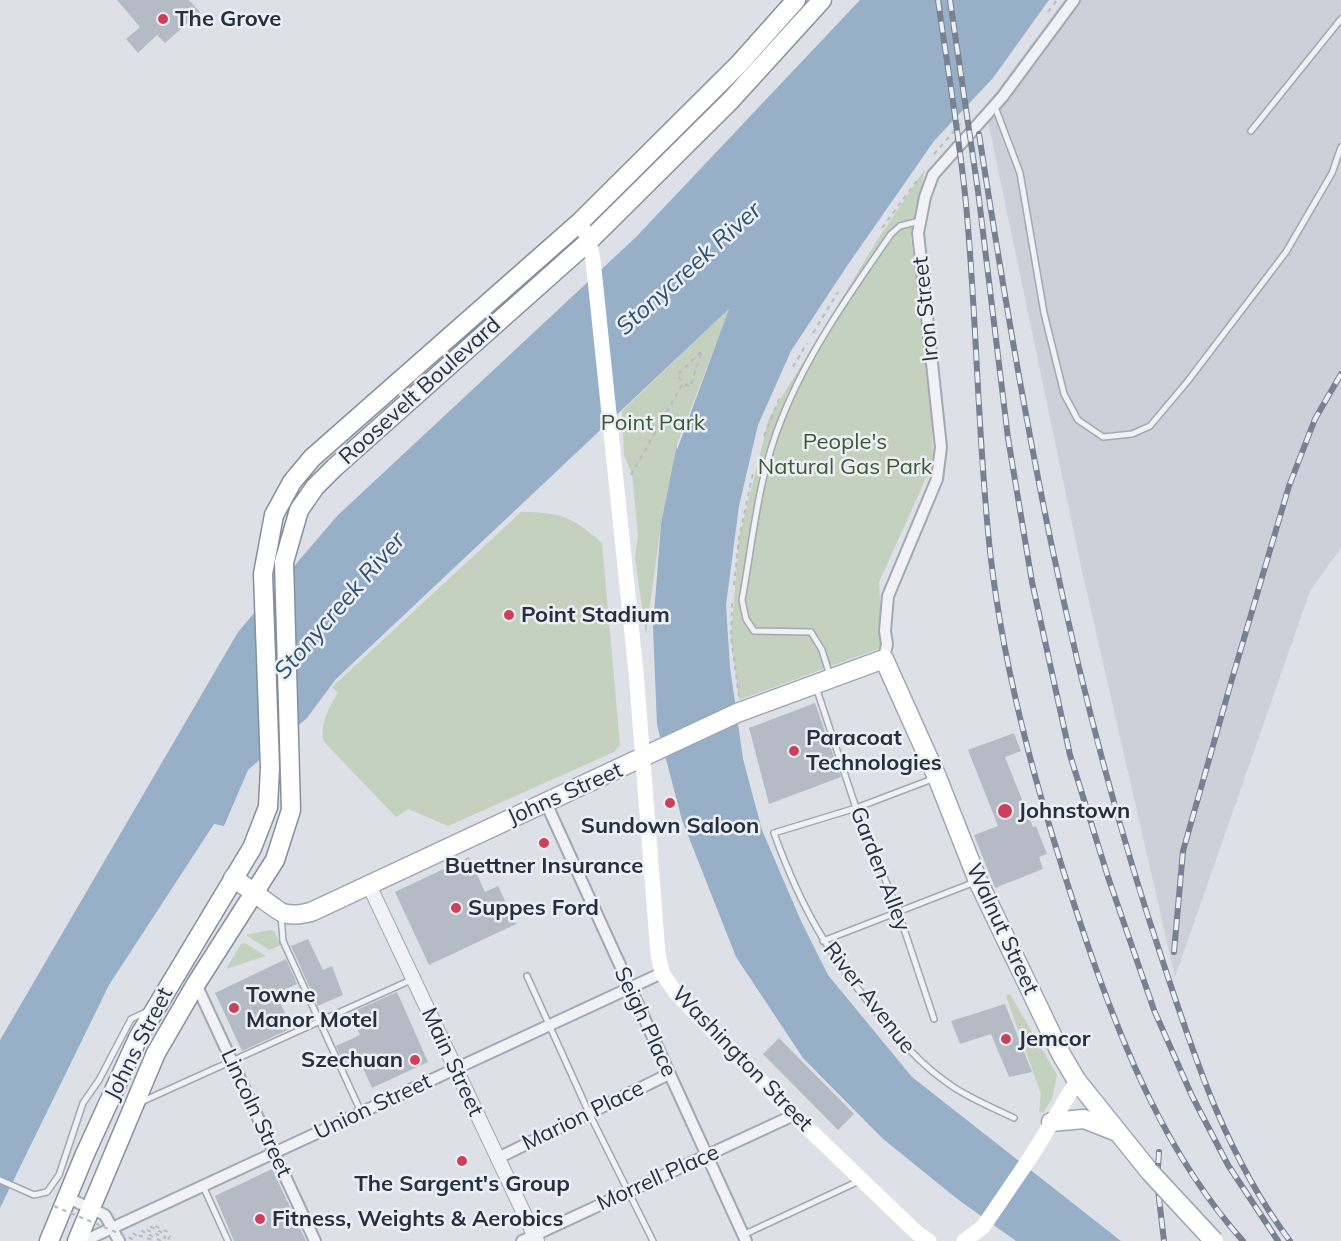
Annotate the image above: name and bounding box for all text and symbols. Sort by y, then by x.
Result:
place label: The Grove [175,6,281,32]
marker: The Grove [156,12,170,26]
water label: Stonycreek River [611,196,767,342]
street label: Iron Street [907,255,945,363]
street label: Roosevelt Boulevard [334,312,506,470]
park label: Point Park [601,410,705,436]
park label: People's Natural Gas Park [758,429,932,481]
water label: Stonycreek River [268,527,412,685]
place label: Point Stadium [521,602,670,628]
marker: Point Stadium [502,608,516,622]
place label: Paracoat Technologies [806,725,942,776]
marker: Paracoat Technologies [787,744,801,758]
street label: Johns Street [503,757,627,831]
marker: Sundown Saloon [663,796,677,810]
place label: Johnstown [1018,798,1130,824]
marker: Johnstown [996,802,1014,820]
street label: Garden Alley [844,803,916,935]
place label: Sundown Saloon [581,813,759,839]
marker: Buettner Insurance [537,836,551,850]
place label: Buettner Insurance [445,853,643,879]
street label: Walnut Street [960,859,1044,999]
place label: Suppes Ford [468,895,599,921]
marker: Suppes Ford [449,901,463,915]
street label: River Avenue [817,937,921,1059]
street label: Seigh Place [608,963,682,1081]
street label: Washington Street [666,981,818,1137]
place label: Towne Manor Motel [246,982,378,1034]
street label: Johns Street [99,983,179,1105]
marker: Towne Manor Motel [227,1001,241,1015]
street label: Main Street [415,1004,489,1120]
place label: Jemcor [1018,1026,1090,1052]
marker: Jemcor [999,1032,1013,1046]
street label: Lincoln Street [215,1045,297,1181]
place label: Szechuan [301,1047,403,1073]
marker: Szechuan [408,1053,422,1067]
street label: Union Street [310,1068,436,1146]
street label: Marion Place [518,1075,648,1157]
street label: Morrell Place [593,1139,723,1217]
marker: The Sargent's Group [455,1154,469,1168]
place label: The Sargent's Group [354,1171,570,1197]
place label: Fitness, Weights & Aerobics [272,1206,563,1232]
marker: Fitness, Weights & Aerobics [253,1212,267,1226]

